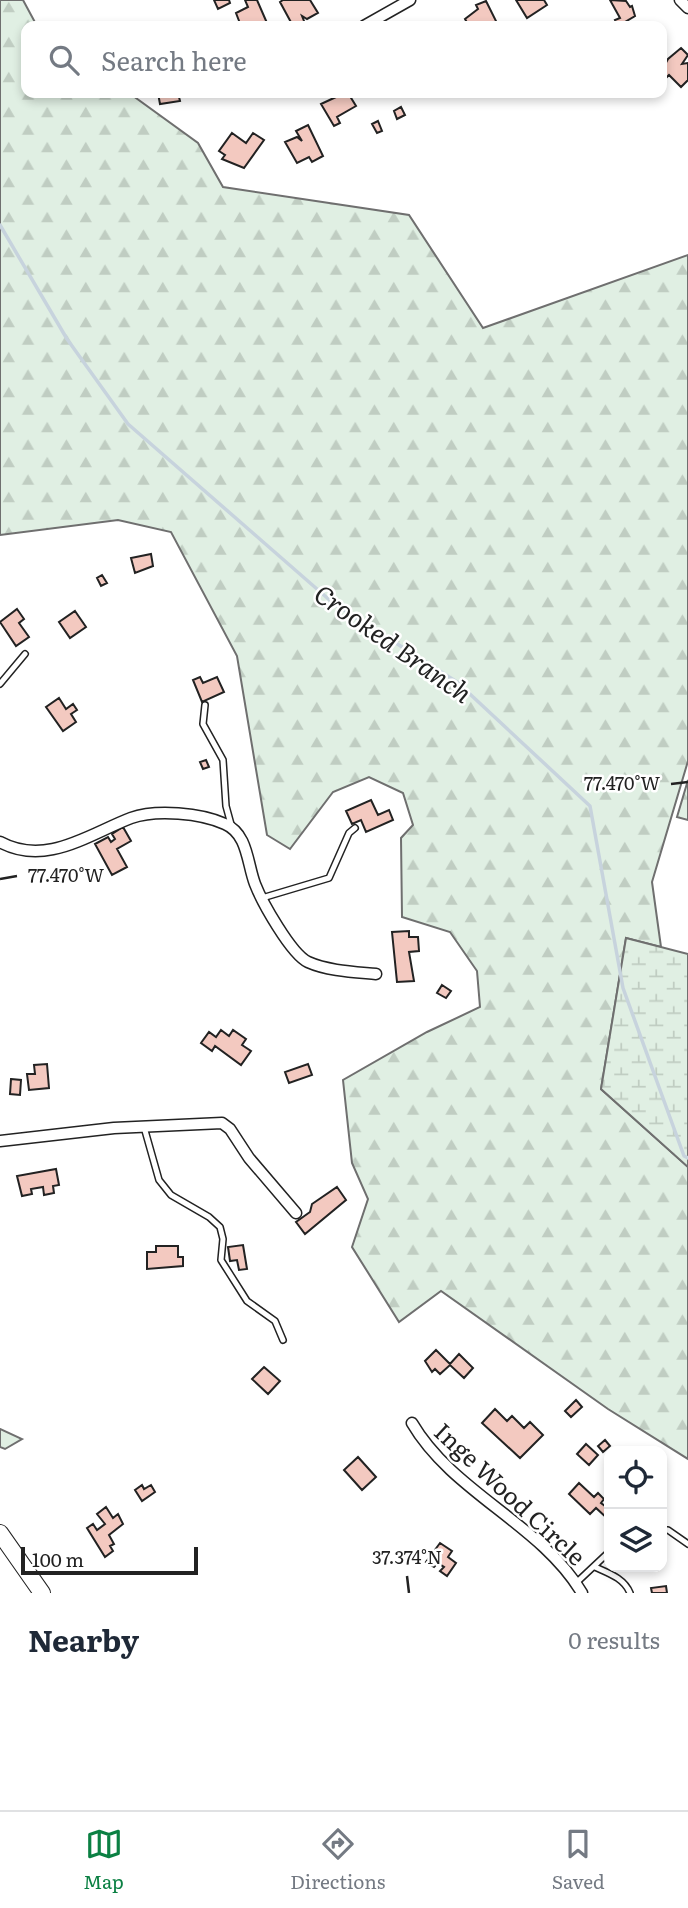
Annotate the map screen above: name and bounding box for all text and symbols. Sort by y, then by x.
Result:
search box [21,21,667,98]
text: Search here [101,40,247,79]
icon: search [45,41,83,79]
water label: Crooked Branch [307,573,481,711]
text: 77.470°W [584,769,660,796]
text: 77.470°W [28,861,104,888]
street label: Inge Wood Circle [428,1414,594,1572]
map controls [604,1446,667,1572]
button: locate [604,1446,667,1509]
button: layers [604,1509,667,1572]
text: 37.374°N [372,1543,442,1570]
scale bar [21,1544,198,1576]
text: 100 m [32,1545,84,1573]
text: Nearby [28,1617,139,1661]
text: 0 results [568,1622,660,1656]
tab: Map [83,1825,124,1895]
tab: Directions [290,1825,385,1895]
tab: Saved [552,1825,605,1895]

